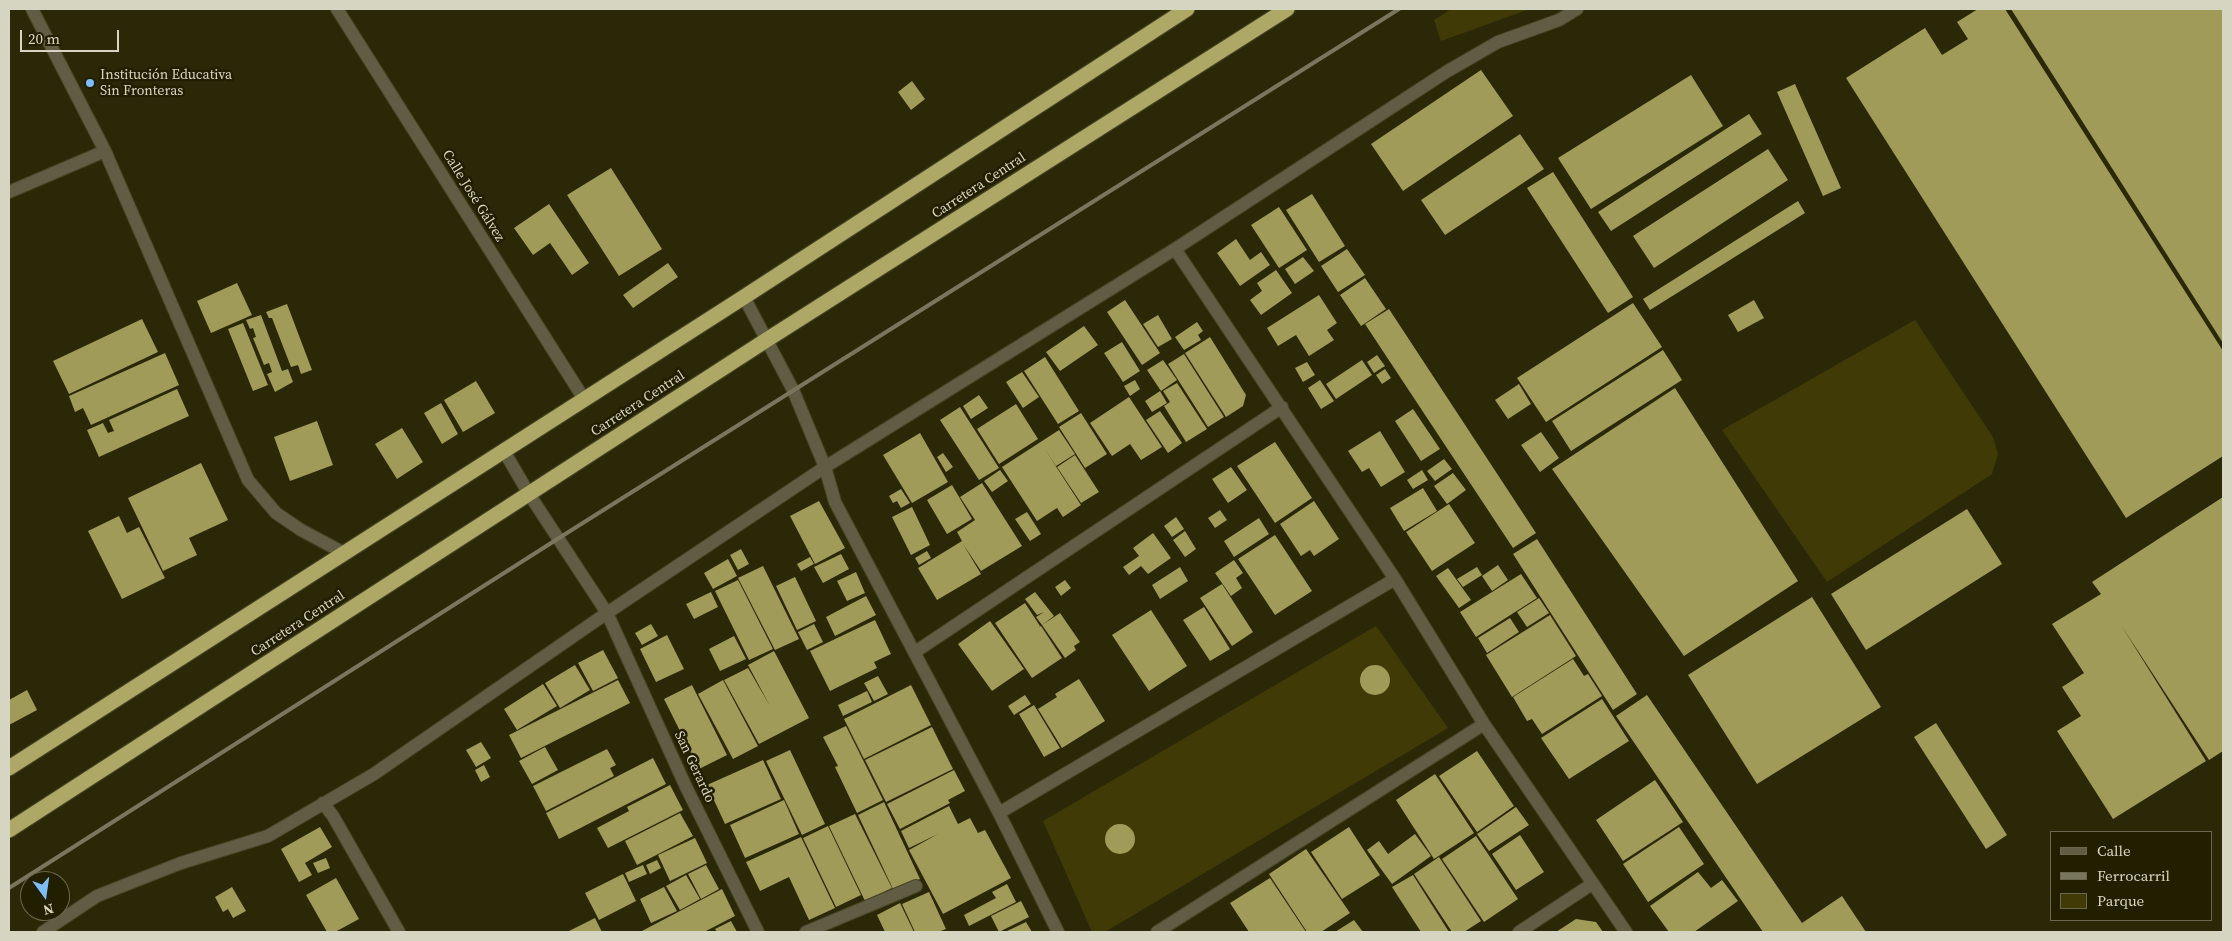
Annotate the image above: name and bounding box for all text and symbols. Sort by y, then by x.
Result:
scale bar [22,20,121,52]
text: 20 m [28,28,60,49]
place label: Institución Educativa Sin Fronteras [100,67,232,100]
marker: Institución Educativa Sin Fronteras [84,77,96,89]
street label: Calle José Gálvez [438,147,508,245]
street label: Carretera Central [929,149,1029,223]
street label: Carretera Central [588,367,688,441]
street label: Carretera Central [248,587,348,661]
street label: San Gerardo [670,729,718,805]
legend [2050,831,2212,921]
text: Calle [2097,840,2131,861]
text: Ferrocarril [2097,865,2170,886]
north arrow [20,871,70,921]
text: Parque [2097,890,2144,911]
text: N [41,899,56,921]

